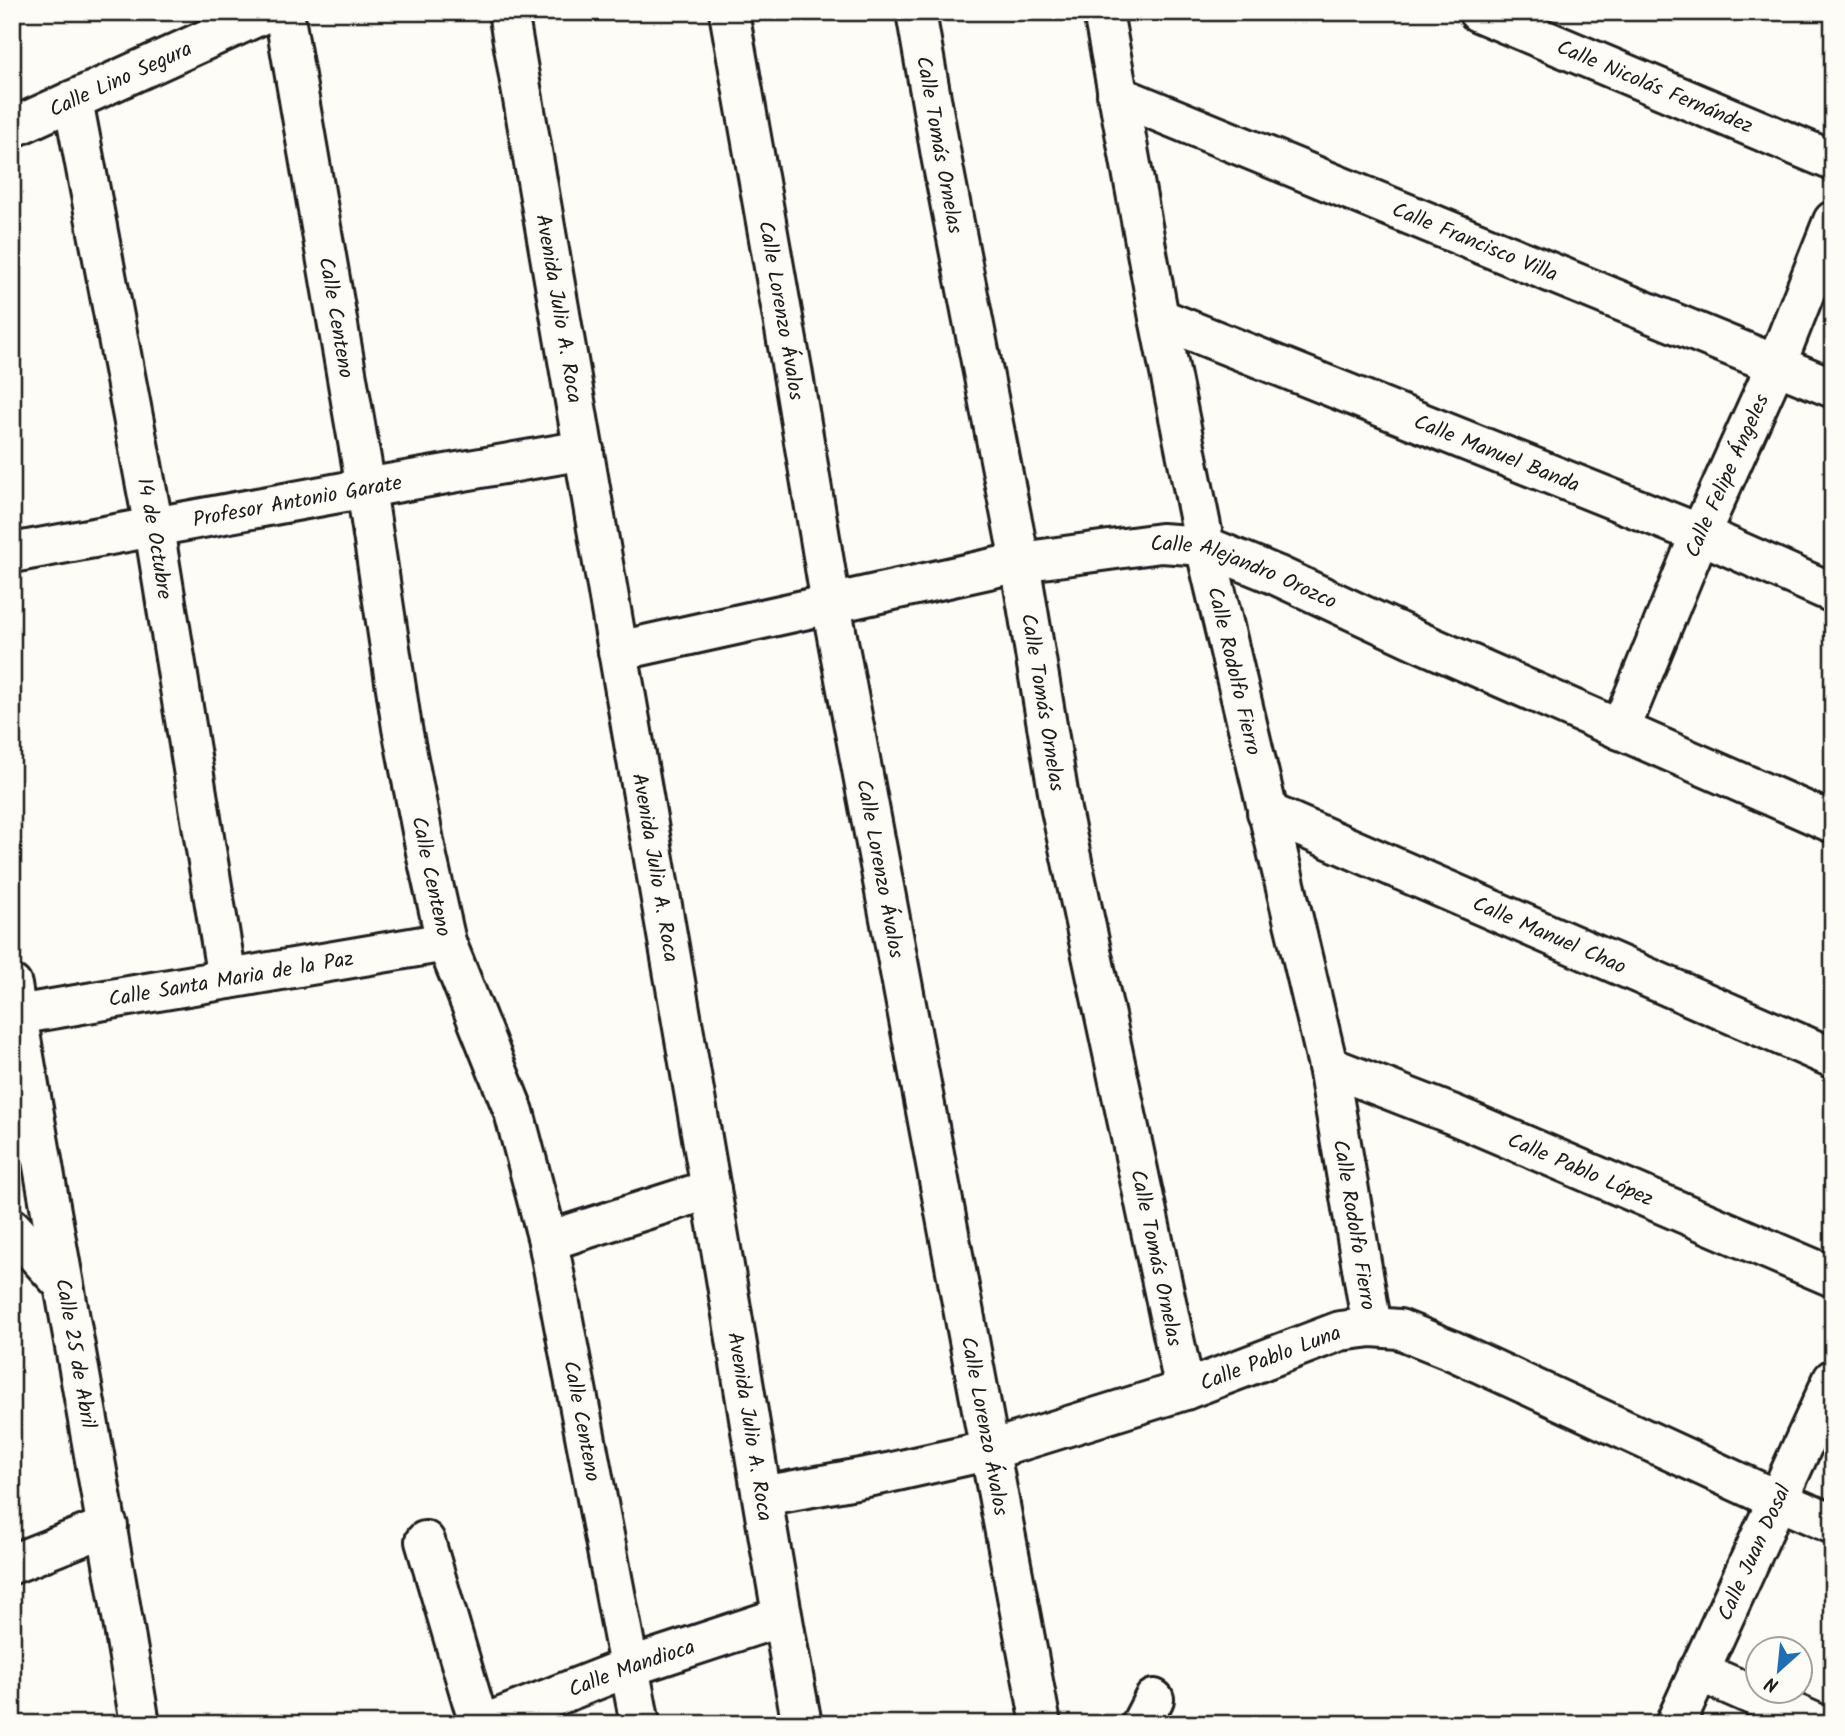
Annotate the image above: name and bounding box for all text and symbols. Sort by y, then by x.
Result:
street label: Calle Nicolás Fernández [1551,32,1758,144]
street label: Calle Lino Segura [44,33,198,127]
street label: Calle Tomás Ornelas [906,54,971,237]
street label: Calle Francisco Villa [1387,194,1563,292]
street label: Avenida Julio A. Roca [525,212,590,406]
street label: Calle Lorenzo Ávalos [748,218,812,403]
street label: Calle Centeno [309,255,362,381]
street label: Calle Felipe Ángeles [1677,389,1779,563]
street label: Calle Manuel Banda [1409,406,1584,502]
street label: Profesor Antonio Garate [190,467,405,537]
street label: 14 de Octubre [127,475,180,602]
street label: Calle Alejandro Orozco [1148,528,1342,619]
street label: Calle Rodolfo Fierro [1197,584,1269,759]
street label: Calle Tomás Ornelas [1011,611,1073,794]
street label: Avenida Julio A. Roca [622,771,687,965]
street label: Calle Lorenzo Ávalos [846,777,912,961]
street label: Calle Centeno [401,814,459,940]
street label: Calle Manuel Chao [1467,888,1631,984]
street label: Calle Santa Maria de la Paz [106,943,356,1017]
street label: Calle Pablo López [1502,1125,1658,1216]
street label: Calle Rodolfo Fierro [1323,1137,1384,1313]
street label: Calle Tomás Ornelas [1120,1167,1190,1350]
street label: Calle 25 de Abril [45,1276,104,1431]
street label: Calle Pablo Luna [1196,1317,1346,1401]
street label: Avenida Julio A. Roca [717,1330,781,1524]
street label: Calle Lorenzo Ávalos [951,1334,1017,1519]
street label: Calle Centeno [553,1358,608,1484]
street label: Calle Juan Dosal [1709,1479,1801,1627]
street label: Calle Mandioca [564,1631,700,1707]
north arrow [1744,1634,1814,1704]
text: N [1760,1667,1784,1699]

